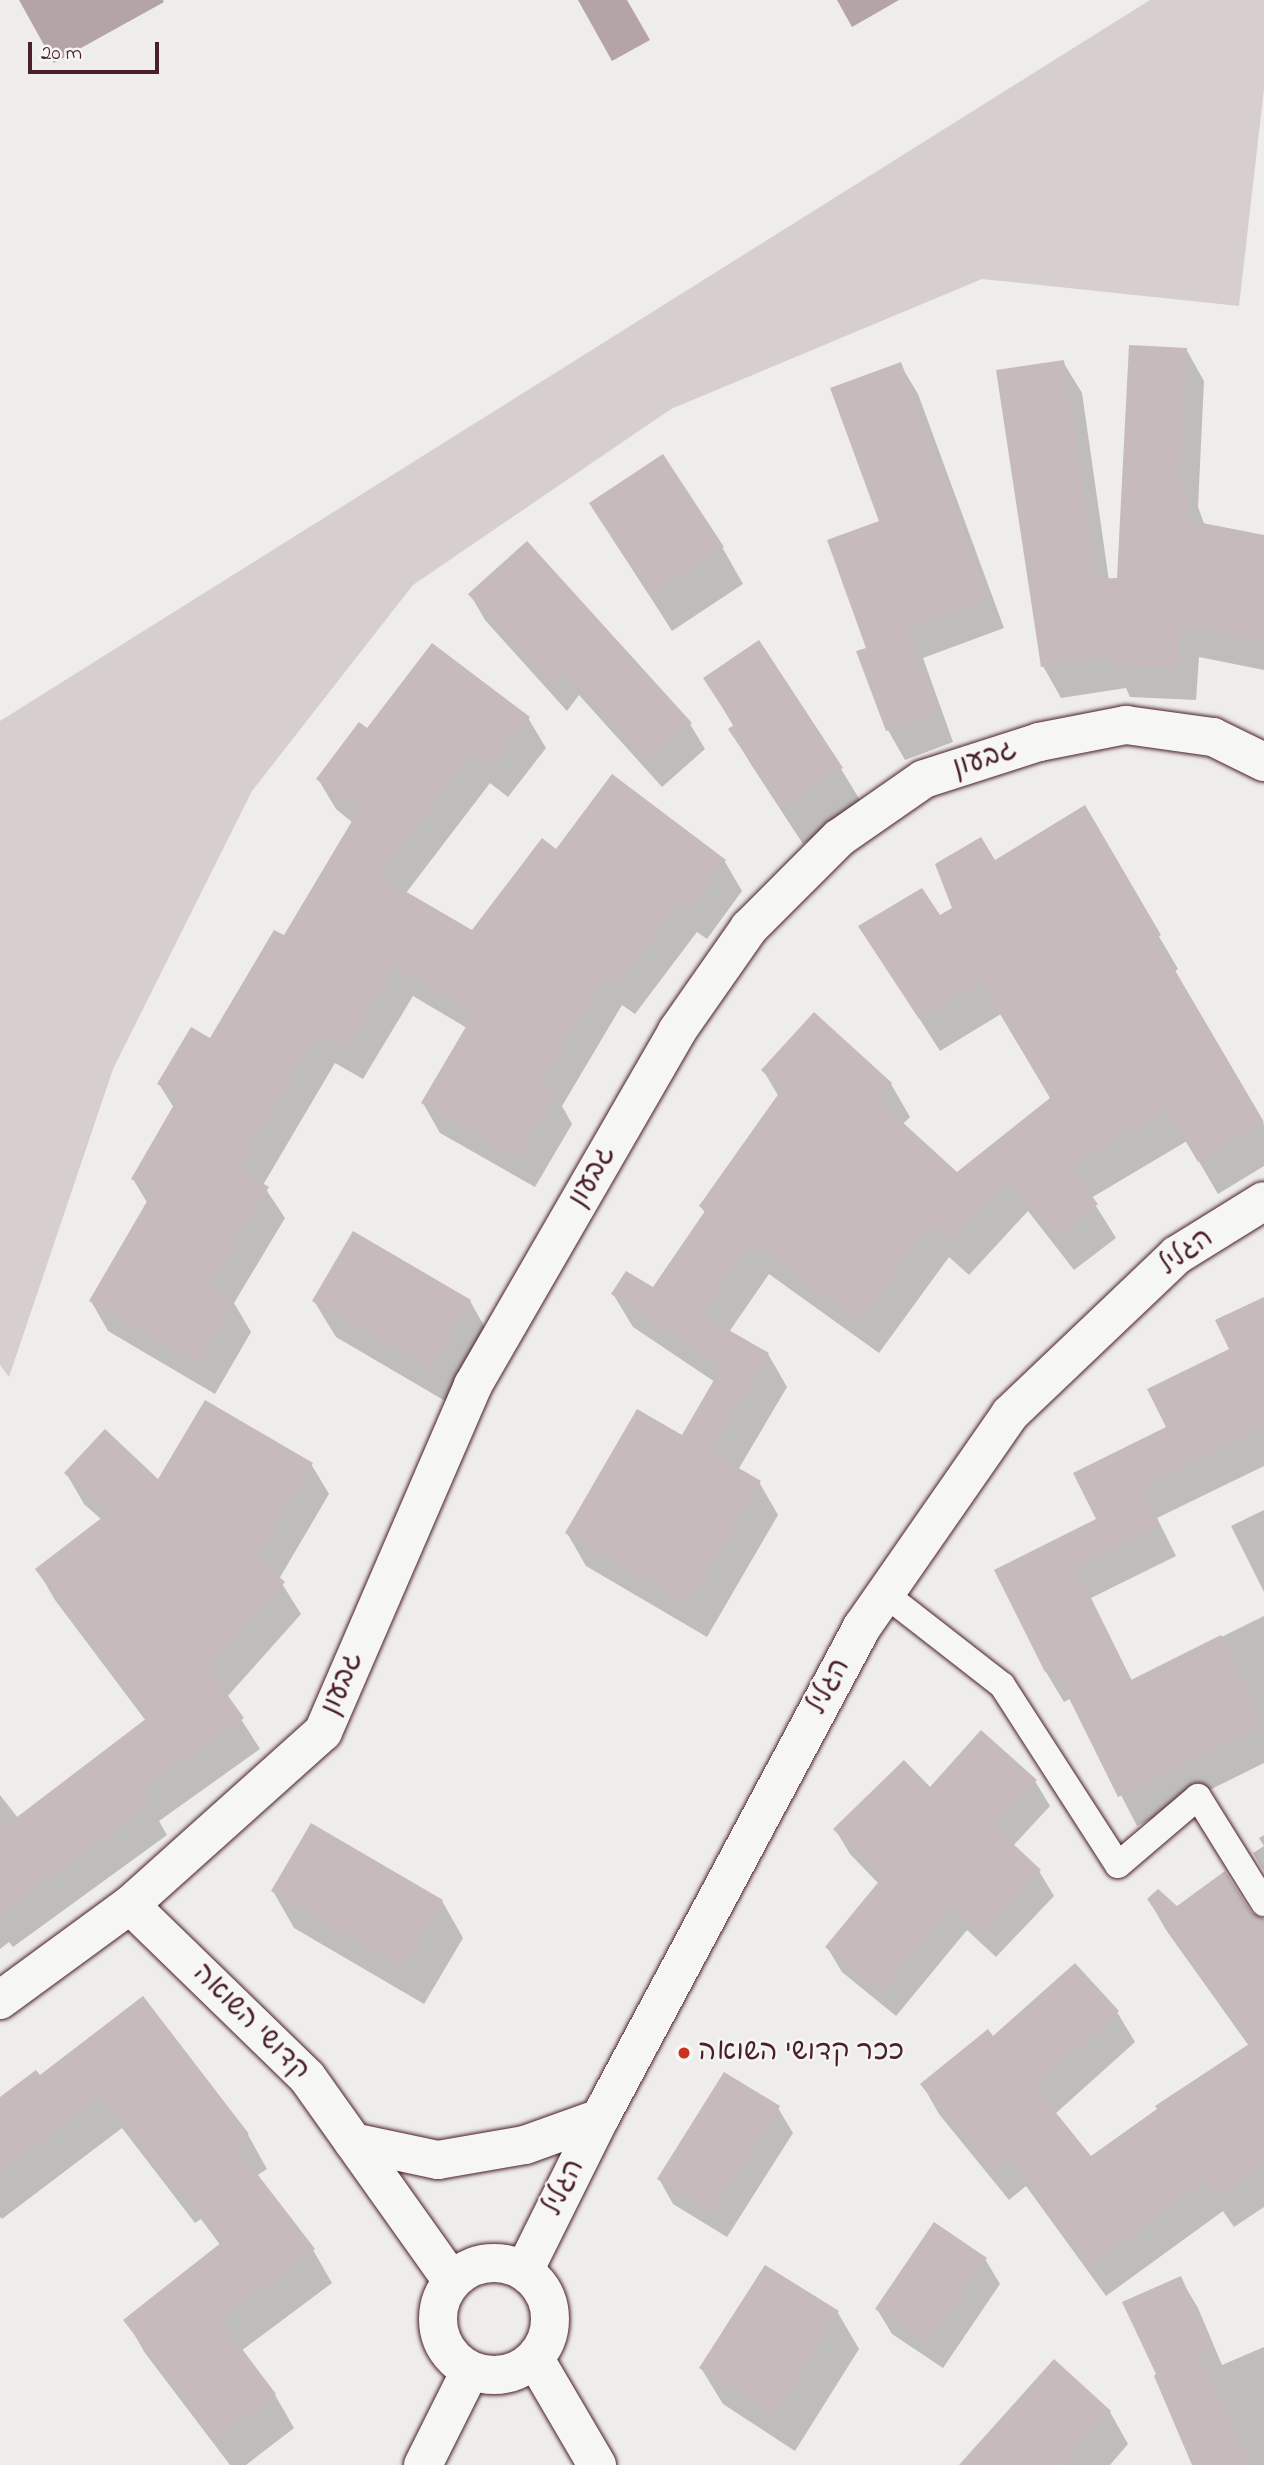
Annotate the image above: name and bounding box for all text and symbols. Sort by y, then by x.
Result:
scale bar [32,28,163,72]
text: 20 m [41,39,82,69]
street label: גבעון [949,734,1021,786]
street label: גבעון [562,1140,624,1214]
street label: הגליל [1153,1222,1221,1284]
street label: גבעון [315,1647,371,1721]
street label: הגליל [801,1653,859,1721]
street label: קדושי השואה [185,1958,315,2088]
place label: ככר קדושי השואה [698,2036,904,2070]
marker: ככר קדושי השואה [676,2045,692,2061]
street label: הגליל [537,2154,593,2222]

